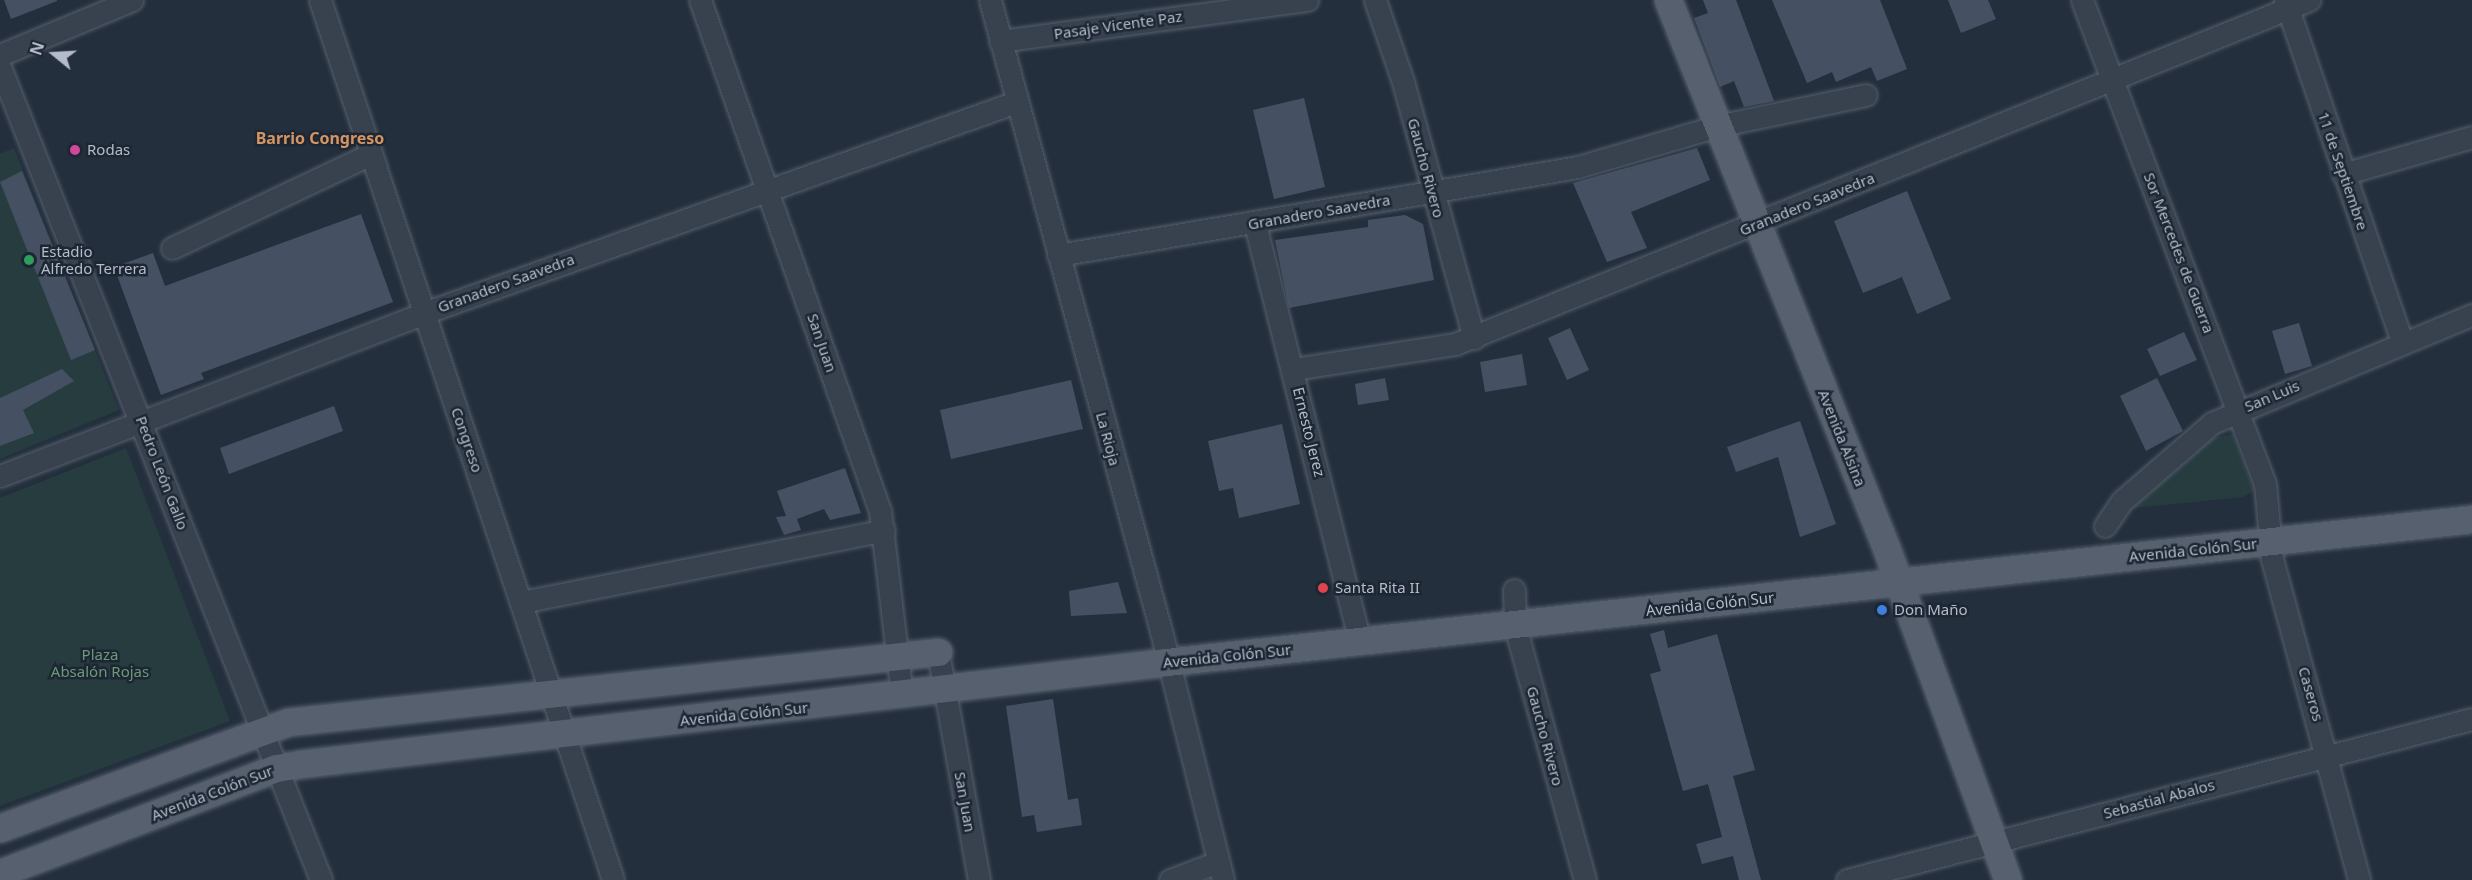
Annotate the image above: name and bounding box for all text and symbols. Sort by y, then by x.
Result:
street label: Pasaje Vicente Paz [1053,7,1183,43]
north arrow [24,24,84,84]
text: N [24,39,49,58]
street label: 11 de Septiembre [2314,109,2372,233]
street label: Gaucho Rivero [1404,116,1448,220]
district label: Barrio Congreso [256,128,384,148]
place label: Rodas [87,141,130,159]
marker: Rodas [68,143,82,157]
street label: Granadero Saavedra [1737,169,1877,239]
street label: Sor Mercedes de Guerra [2140,170,2218,336]
street label: Granadero Saavedra [1246,191,1392,233]
place label: Estadio Alfredo Terrera [41,242,147,277]
street label: Granadero Saavedra [435,250,577,316]
marker: Estadio Alfredo Terrera [22,253,36,267]
street label: San Juan [804,311,840,375]
street label: San Luis [2242,376,2302,416]
street label: Ernesto Jerez [1289,385,1329,479]
street label: Avenida Alsina [1814,387,1870,489]
street label: Congreso [447,405,487,475]
street label: La Rioja [1092,410,1124,468]
street label: Pedro León Gallo [132,414,192,532]
street label: Avenida Colón Sur [2128,534,2258,566]
place label: Santa Rita II [1335,579,1420,597]
marker: Santa Rita II [1316,581,1330,595]
street label: Avenida Colón Sur [1645,588,1775,620]
place label: Don Maño [1894,601,1968,619]
marker: Don Maño [1875,603,1889,617]
street label: Avenida Colón Sur [1162,640,1292,672]
park label: Plaza Absalón Rojas [51,645,149,680]
street label: Caseros [2295,665,2327,723]
street label: Gaucho Rivero [1523,684,1567,788]
street label: Avenida Colón Sur [679,698,809,730]
street label: Avenida Colón Sur [149,762,275,824]
street label: San Juan [951,770,979,834]
street label: Sebastial Abalos [2101,776,2217,822]

